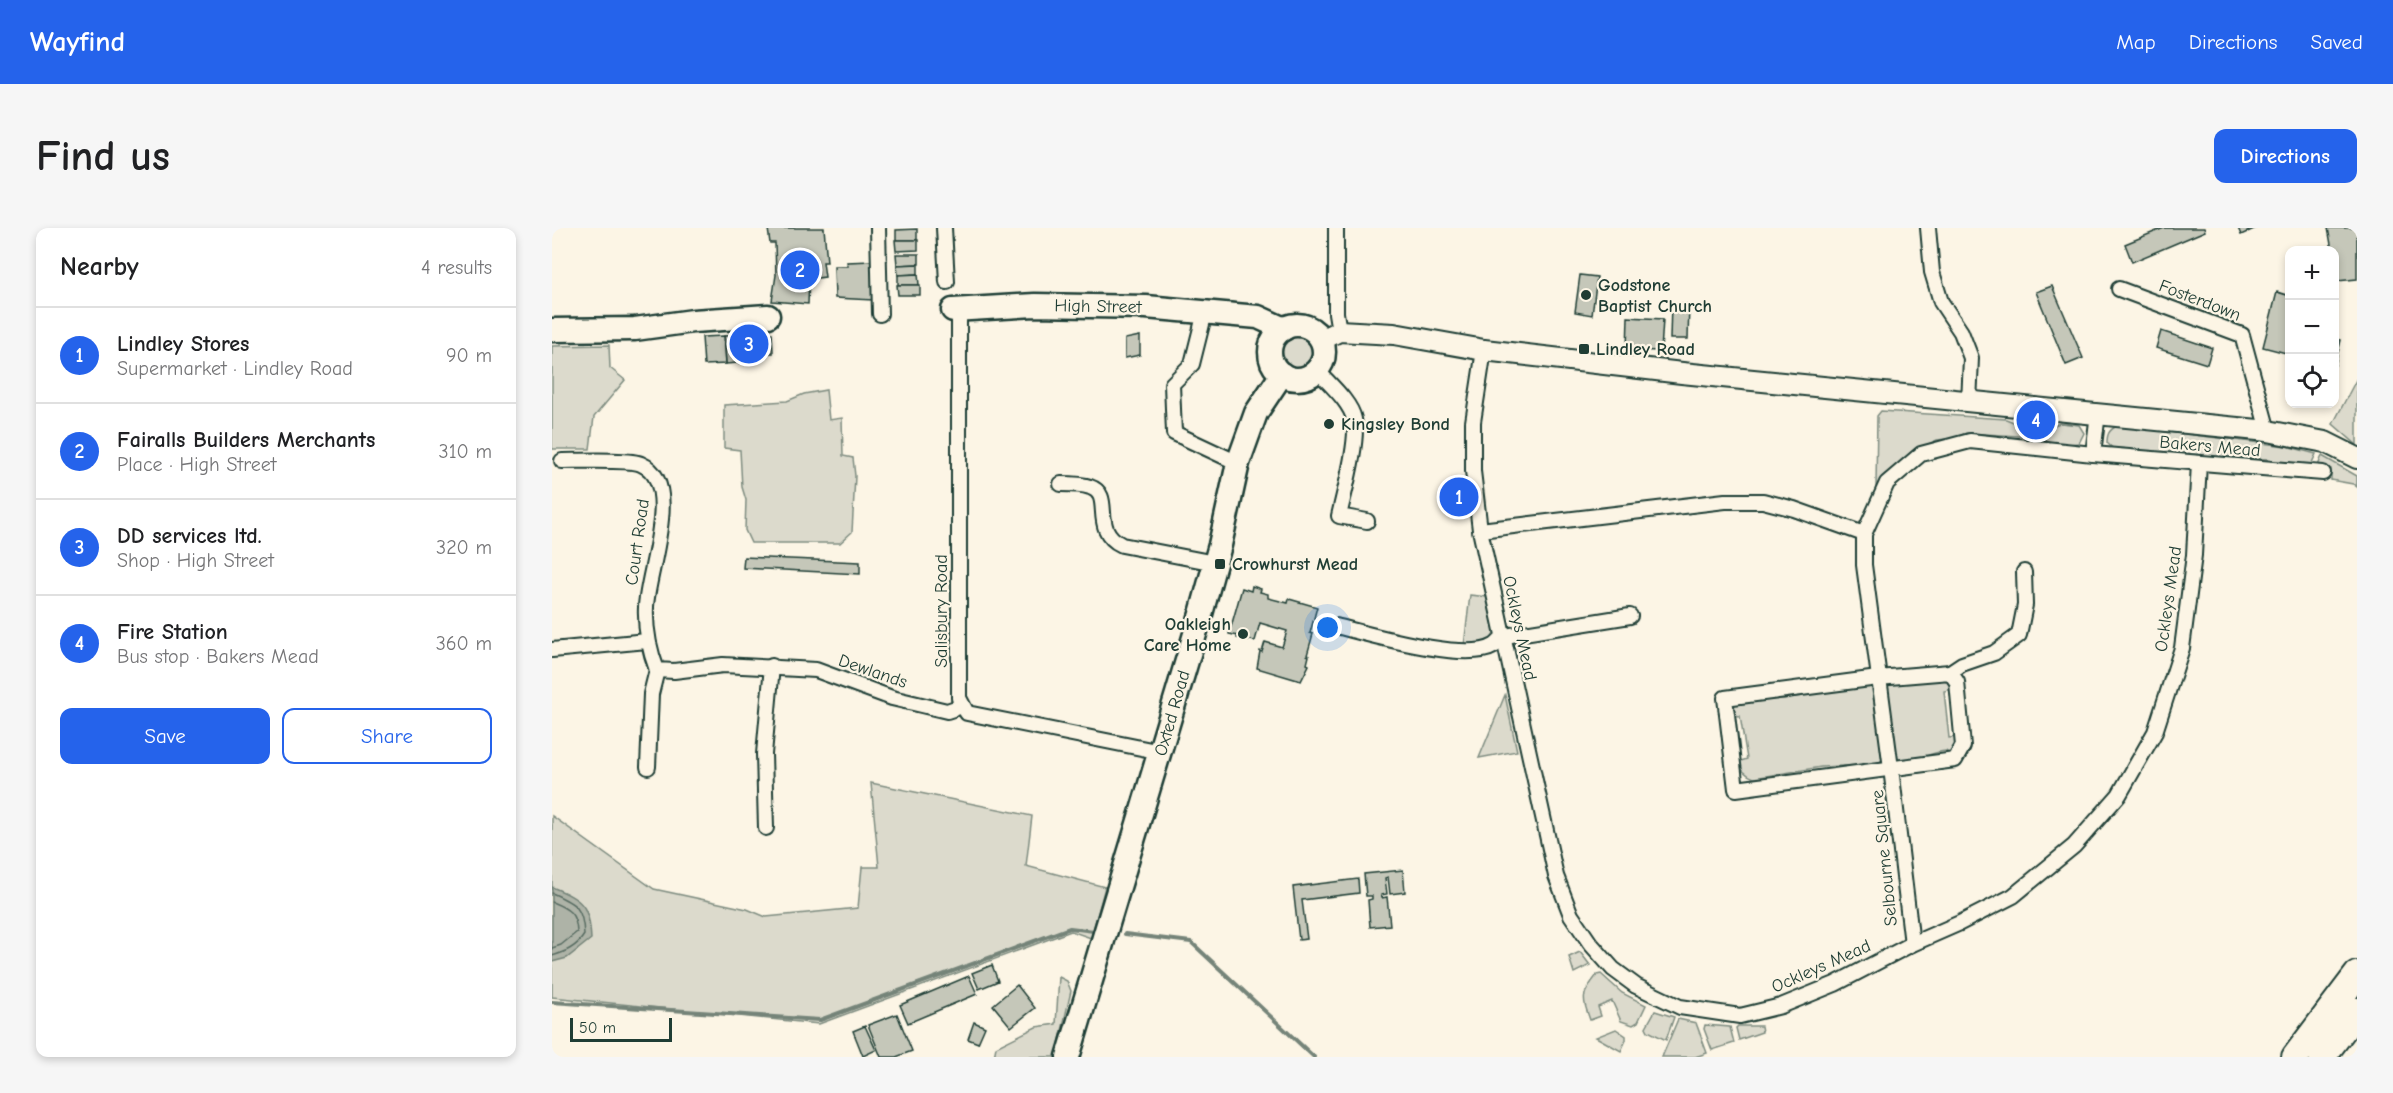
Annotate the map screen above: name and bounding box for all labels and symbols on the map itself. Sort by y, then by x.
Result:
pin: 2 [780,248,820,292]
place label: Godstone Baptist Church [1598,275,1712,317]
street label: Fosterdown [2156,275,2244,326]
marker: Godstone Baptist Church [1579,288,1593,302]
street label: High Street [1054,295,1143,318]
pin: 3 [730,322,768,366]
place label: Lindley Road [1596,339,1695,360]
marker: Lindley Road [1577,342,1591,356]
pin: 4 [2016,398,2056,442]
place label: Kingsley Bond [1341,414,1450,435]
marker: Kingsley Bond [1322,417,1336,431]
street label: Bakers Mead [2159,432,2261,461]
pin: 1 [1440,474,1478,520]
street label: Court Road [621,498,654,587]
street label: Ockleys Mead [2151,545,2186,653]
street label: Salisbury Road [931,554,952,668]
place label: Crowhurst Mead [1232,554,1358,575]
marker: Crowhurst Mead [1213,557,1227,571]
street label: Ockleys Mead [1498,574,1541,682]
your location [1313,613,1342,642]
place label: Oakleigh Care Home [1144,614,1231,656]
marker: Oakleigh Care Home [1236,627,1250,641]
street label: Dewlands [836,650,910,693]
street label: Oxted Road [1150,668,1195,758]
street label: Selbourne Square [1867,789,1902,927]
street label: Ockleys Mead [1768,935,1874,998]
scale bar [570,1015,672,1042]

